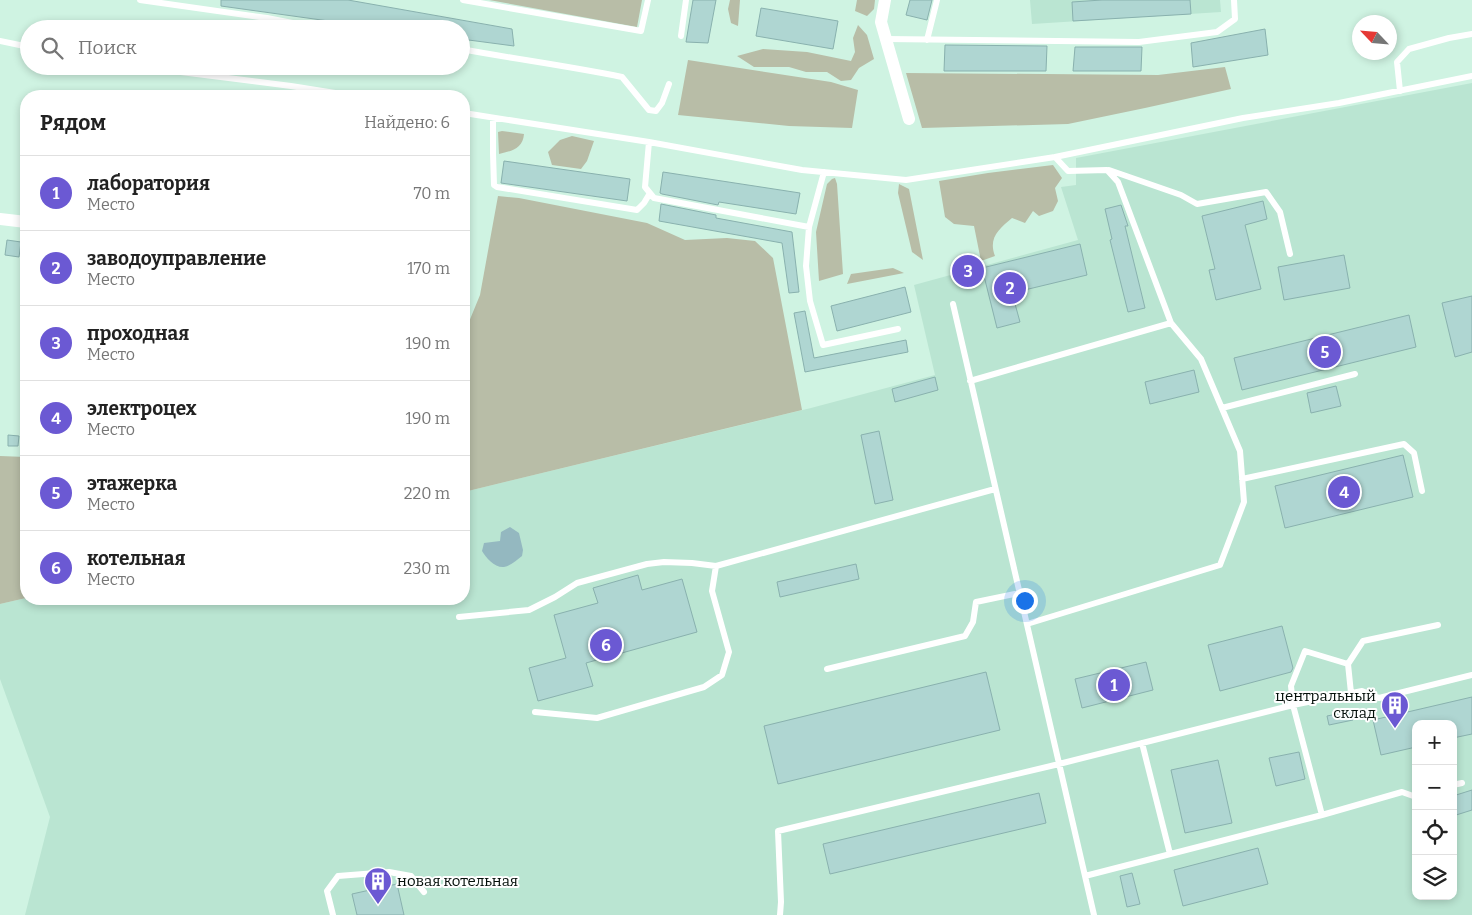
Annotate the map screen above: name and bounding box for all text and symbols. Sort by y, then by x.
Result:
north arrow [1352,15,1397,60]
search box [20,20,470,75]
icon: search [38,34,66,62]
text: Поиск [78,36,137,59]
text: Рядом [40,110,106,136]
text: Найдено: 6 [364,113,450,132]
text: лаборатория [87,172,210,195]
text: 1 [53,184,59,203]
text: 70 m [414,184,450,203]
text: Место [87,195,135,214]
text: заводоуправление [87,247,266,270]
pin: 3 [952,252,984,290]
text: 2 [51,259,61,278]
text: 170 m [407,259,450,278]
pin: 2 [994,269,1026,307]
text: Место [87,270,135,289]
text: проходная [87,322,189,345]
pin: 5 [1309,333,1341,371]
text: 3 [51,334,61,353]
text: 190 m [405,334,450,353]
text: Место [87,345,135,364]
text: электроцех [87,397,196,420]
text: 4 [51,409,61,428]
text: 190 m [405,409,450,428]
text: Место [87,420,135,439]
text: этажерка [87,472,177,495]
pin: 4 [1328,473,1360,511]
text: 5 [52,484,60,503]
text: 220 m [404,484,450,503]
text: Место [87,495,135,514]
text: котельная [87,547,185,570]
text: 6 [51,559,61,578]
text: 230 m [403,559,450,578]
text: Место [87,570,135,589]
your location [1012,588,1038,614]
pin: 6 [590,626,622,664]
pin: 1 [1098,666,1130,704]
place label: центральный склад [1275,687,1376,722]
building icon: центральный склад [1380,690,1410,729]
map controls [1412,720,1457,900]
button: + [1412,720,1457,765]
button: − [1412,765,1457,810]
button: locate [1412,810,1457,855]
button: layers [1412,855,1457,900]
building icon: новая котельная [363,866,393,905]
place label: новая котельная [397,872,518,890]

